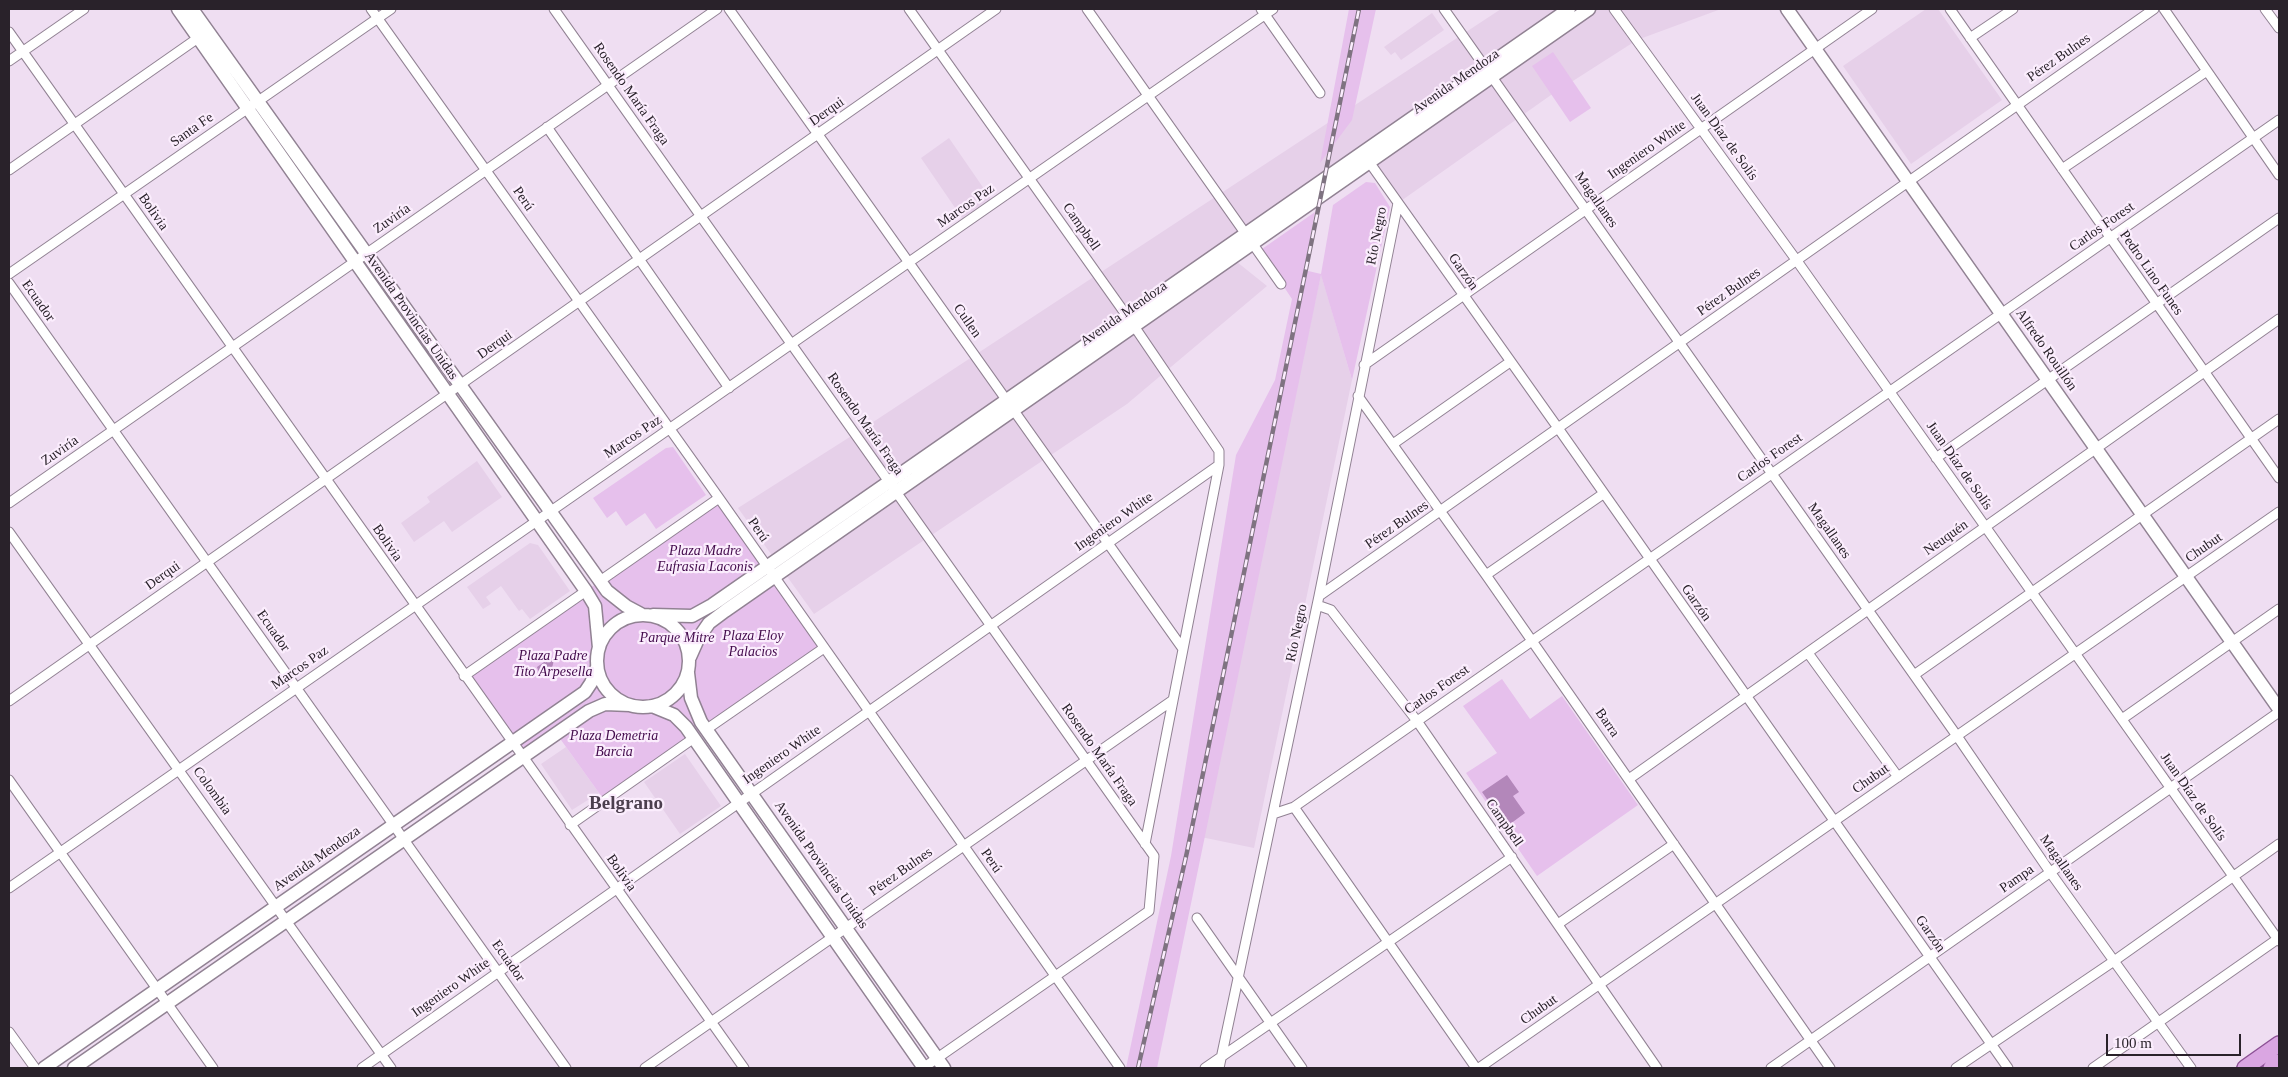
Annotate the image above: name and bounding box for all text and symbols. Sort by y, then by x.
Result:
street label: Pérez Bulnes [2024,30,2094,86]
street label: Rosendo María Fraga [589,39,673,149]
street label: Avenida Mendoza [1409,46,1503,118]
street label: Juan Díaz de Solís [1687,90,1761,184]
street label: Derqui [806,94,848,130]
street label: Santa Fe [167,109,217,151]
street label: Ingeniero White [1605,117,1689,183]
street label: Magallanes [1571,169,1621,231]
street label: Marcos Paz [934,180,998,232]
street label: Perú [509,184,537,214]
street label: Bolivia [134,190,172,234]
street label: Carlos Forest [2066,199,2138,255]
street label: Zuviría [370,200,414,238]
street label: Campbell [1059,200,1103,254]
street label: Río Negro [1363,206,1391,266]
street label: Pedro Lino Funes [2116,227,2186,319]
street label: Avenida Provincias Unidas [360,249,462,383]
street label: Garzón [1444,250,1482,294]
street label: Pérez Bulnes [1694,264,1764,320]
street label: Ecuador [18,277,58,325]
street label: Avenida Mendoza [1077,278,1171,350]
street label: Cullen [949,301,985,341]
street label: Alfredo Rouillón [2012,306,2080,394]
street label: Derqui [474,327,516,363]
street label: Rosendo María Fraga [823,369,907,479]
street label: Marcos Paz [601,412,665,462]
street label: Juan Díaz de Solís [1922,419,1996,513]
street label: Carlos Forest [1734,430,1806,486]
street label: Zuviría [38,432,82,470]
street label: Ingeniero White [1072,489,1156,555]
street label: Pérez Bulnes [1362,497,1432,553]
street label: Magallanes [1804,500,1854,562]
street label: Perú [744,515,772,545]
street label: Neuquén [1920,517,1972,559]
street label: Bolivia [368,521,406,565]
street label: Chubut [2182,529,2226,567]
park label: Plaza Madre Eufrasia Laconis [657,543,753,576]
street label: Derqui [142,558,184,594]
street label: Garzón [1677,581,1715,625]
street label: Río Negro [1283,603,1311,663]
street label: Ecuador [253,607,293,655]
park label: Plaza Eloy Palacios [722,628,784,660]
park label: Parque Mitre [640,630,714,646]
street label: Marcos Paz [268,642,332,694]
park label: Plaza Padre Tito Arpesella [514,648,592,680]
street label: Carlos Forest [1401,662,1473,718]
street label: Rosendo María Fraga [1057,700,1141,810]
street label: Barra [1591,705,1623,741]
street label: Ingeniero White [740,722,824,788]
park label: Plaza Demetria Barcia [570,728,658,760]
street label: Juan Díaz de Solís [2156,750,2230,844]
street label: Chubut [1849,760,1893,798]
street label: Colombia [189,764,235,818]
district label: Belgrano [589,793,663,815]
street label: Campbell [1482,796,1526,850]
street label: Avenida Provincias Unidas [770,798,872,932]
street label: Avenida Mendoza [270,823,364,895]
street label: Magallanes [2036,832,2086,894]
street label: Pérez Bulnes [866,844,936,900]
street label: Perú [977,846,1005,876]
street label: Bolivia [602,851,640,895]
street label: Pampa [1997,861,2037,897]
street label: Garzón [1911,912,1949,956]
street label: Ecuador [488,937,528,985]
street label: Ingeniero White [409,955,493,1021]
street label: Chubut [1517,991,1561,1029]
scale bar [2108,1024,2243,1056]
text: 100 m [2114,1035,2152,1051]

